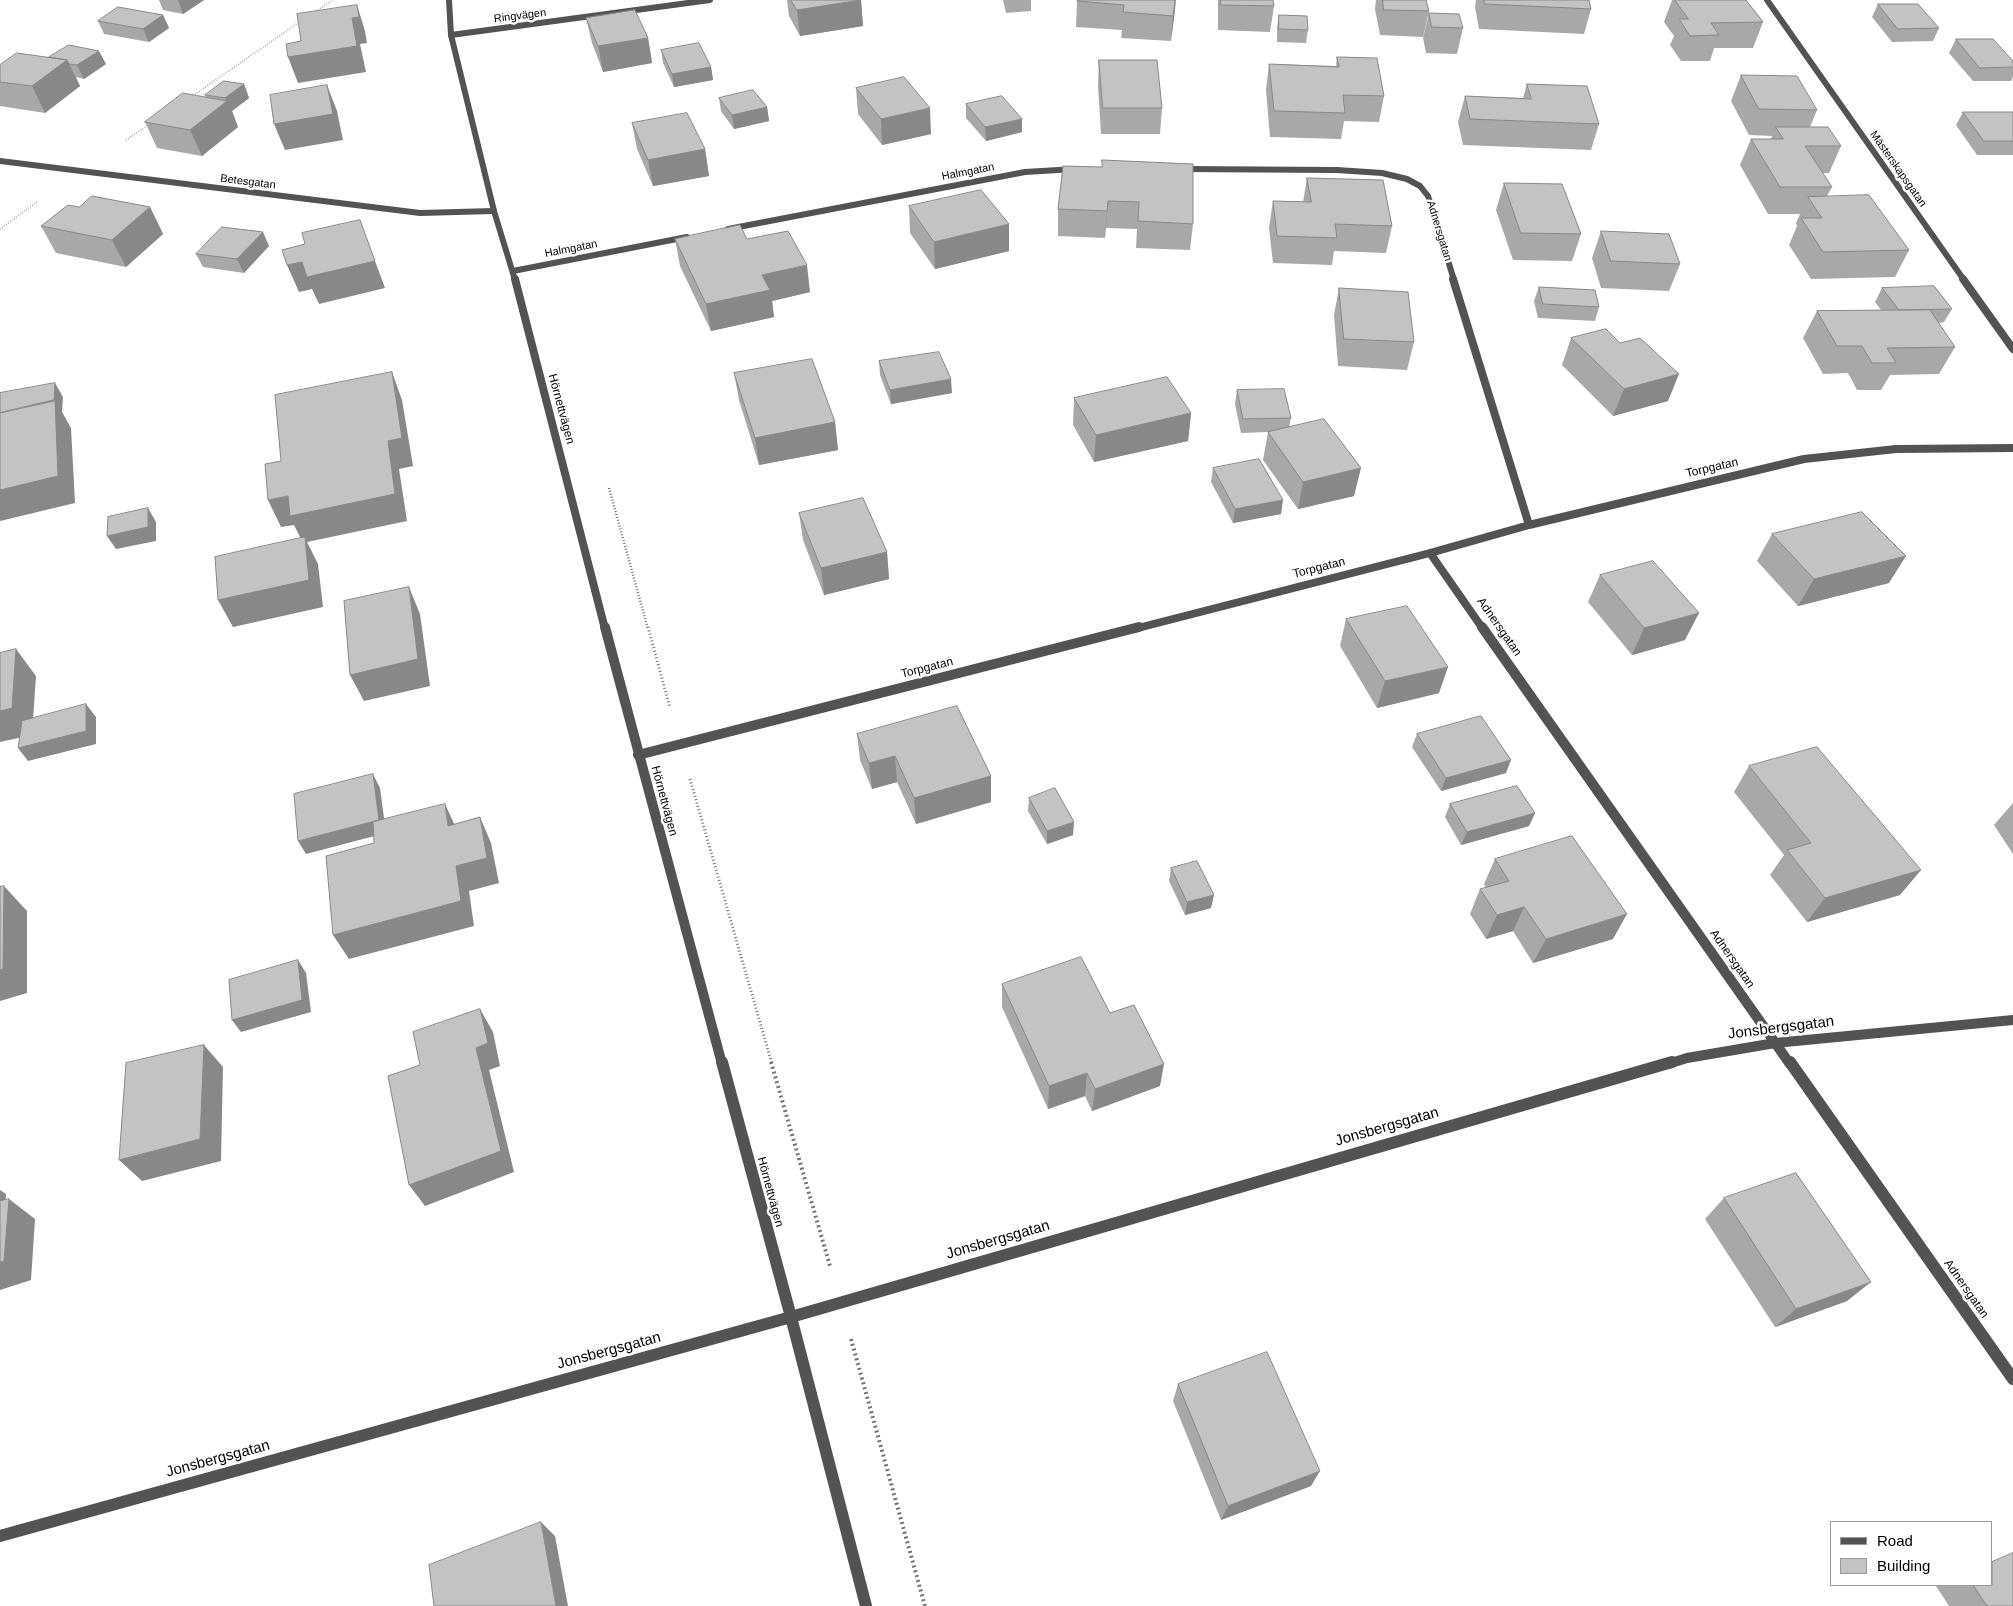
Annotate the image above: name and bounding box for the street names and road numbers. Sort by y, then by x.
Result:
street label: Ringvägen [493,6,547,26]
street label: Mästerskapsgatan [1867,128,1929,210]
street label: Halmgatan [941,160,995,184]
street label: Betesgatan [220,172,276,192]
street label: Adnersgatan [1424,199,1454,263]
street label: Halmgatan [544,237,598,261]
street label: Hörnettvägen [545,372,577,446]
street label: Torpgatan [1684,455,1740,481]
street label: Torpgatan [1291,555,1347,581]
street label: Adnersgatan [1474,595,1524,659]
street label: Torpgatan [899,655,955,681]
street label: Hörnettvägen [648,764,680,838]
street label: Adnersgatan [1707,927,1757,991]
street label: Jonsbergsgatan [1727,1013,1835,1043]
street label: Jonsbergsgatan [1333,1104,1441,1150]
street label: Hörnettvägen [754,1155,786,1229]
street label: Jonsbergsgatan [944,1217,1052,1263]
street label: Adnersgatan [1941,1257,1991,1321]
street label: Jonsbergsgatan [555,1328,663,1374]
street label: Jonsbergsgatan [164,1436,272,1482]

